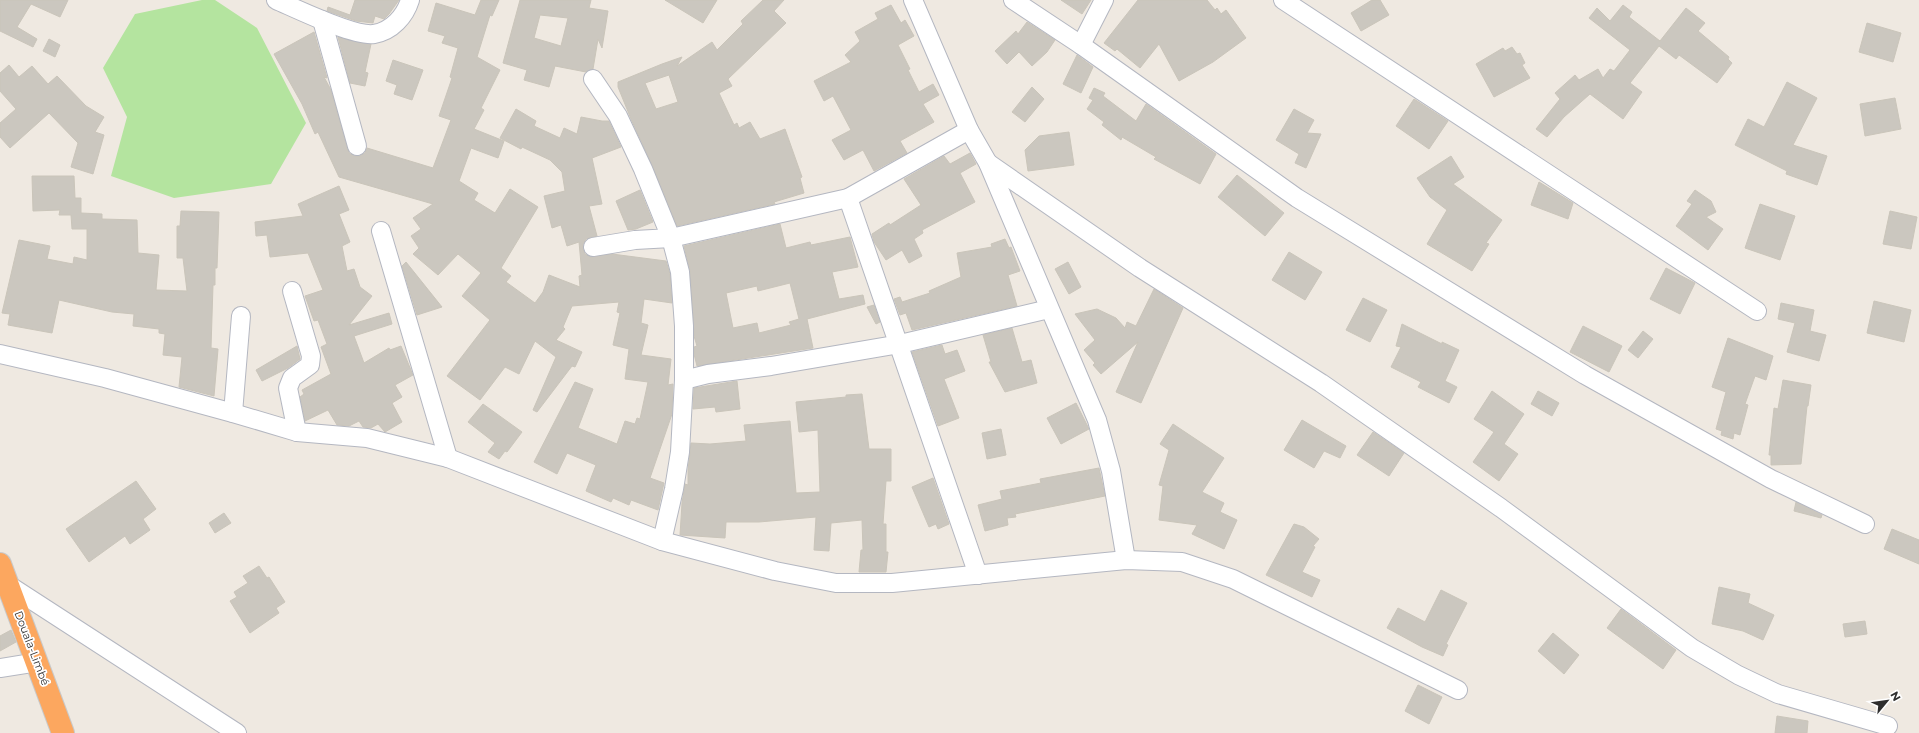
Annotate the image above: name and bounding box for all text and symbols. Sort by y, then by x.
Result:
street label: Douala-Limbé [11,609,53,688]
north arrow [1867,681,1907,721]
text: N [1887,689,1904,703]

